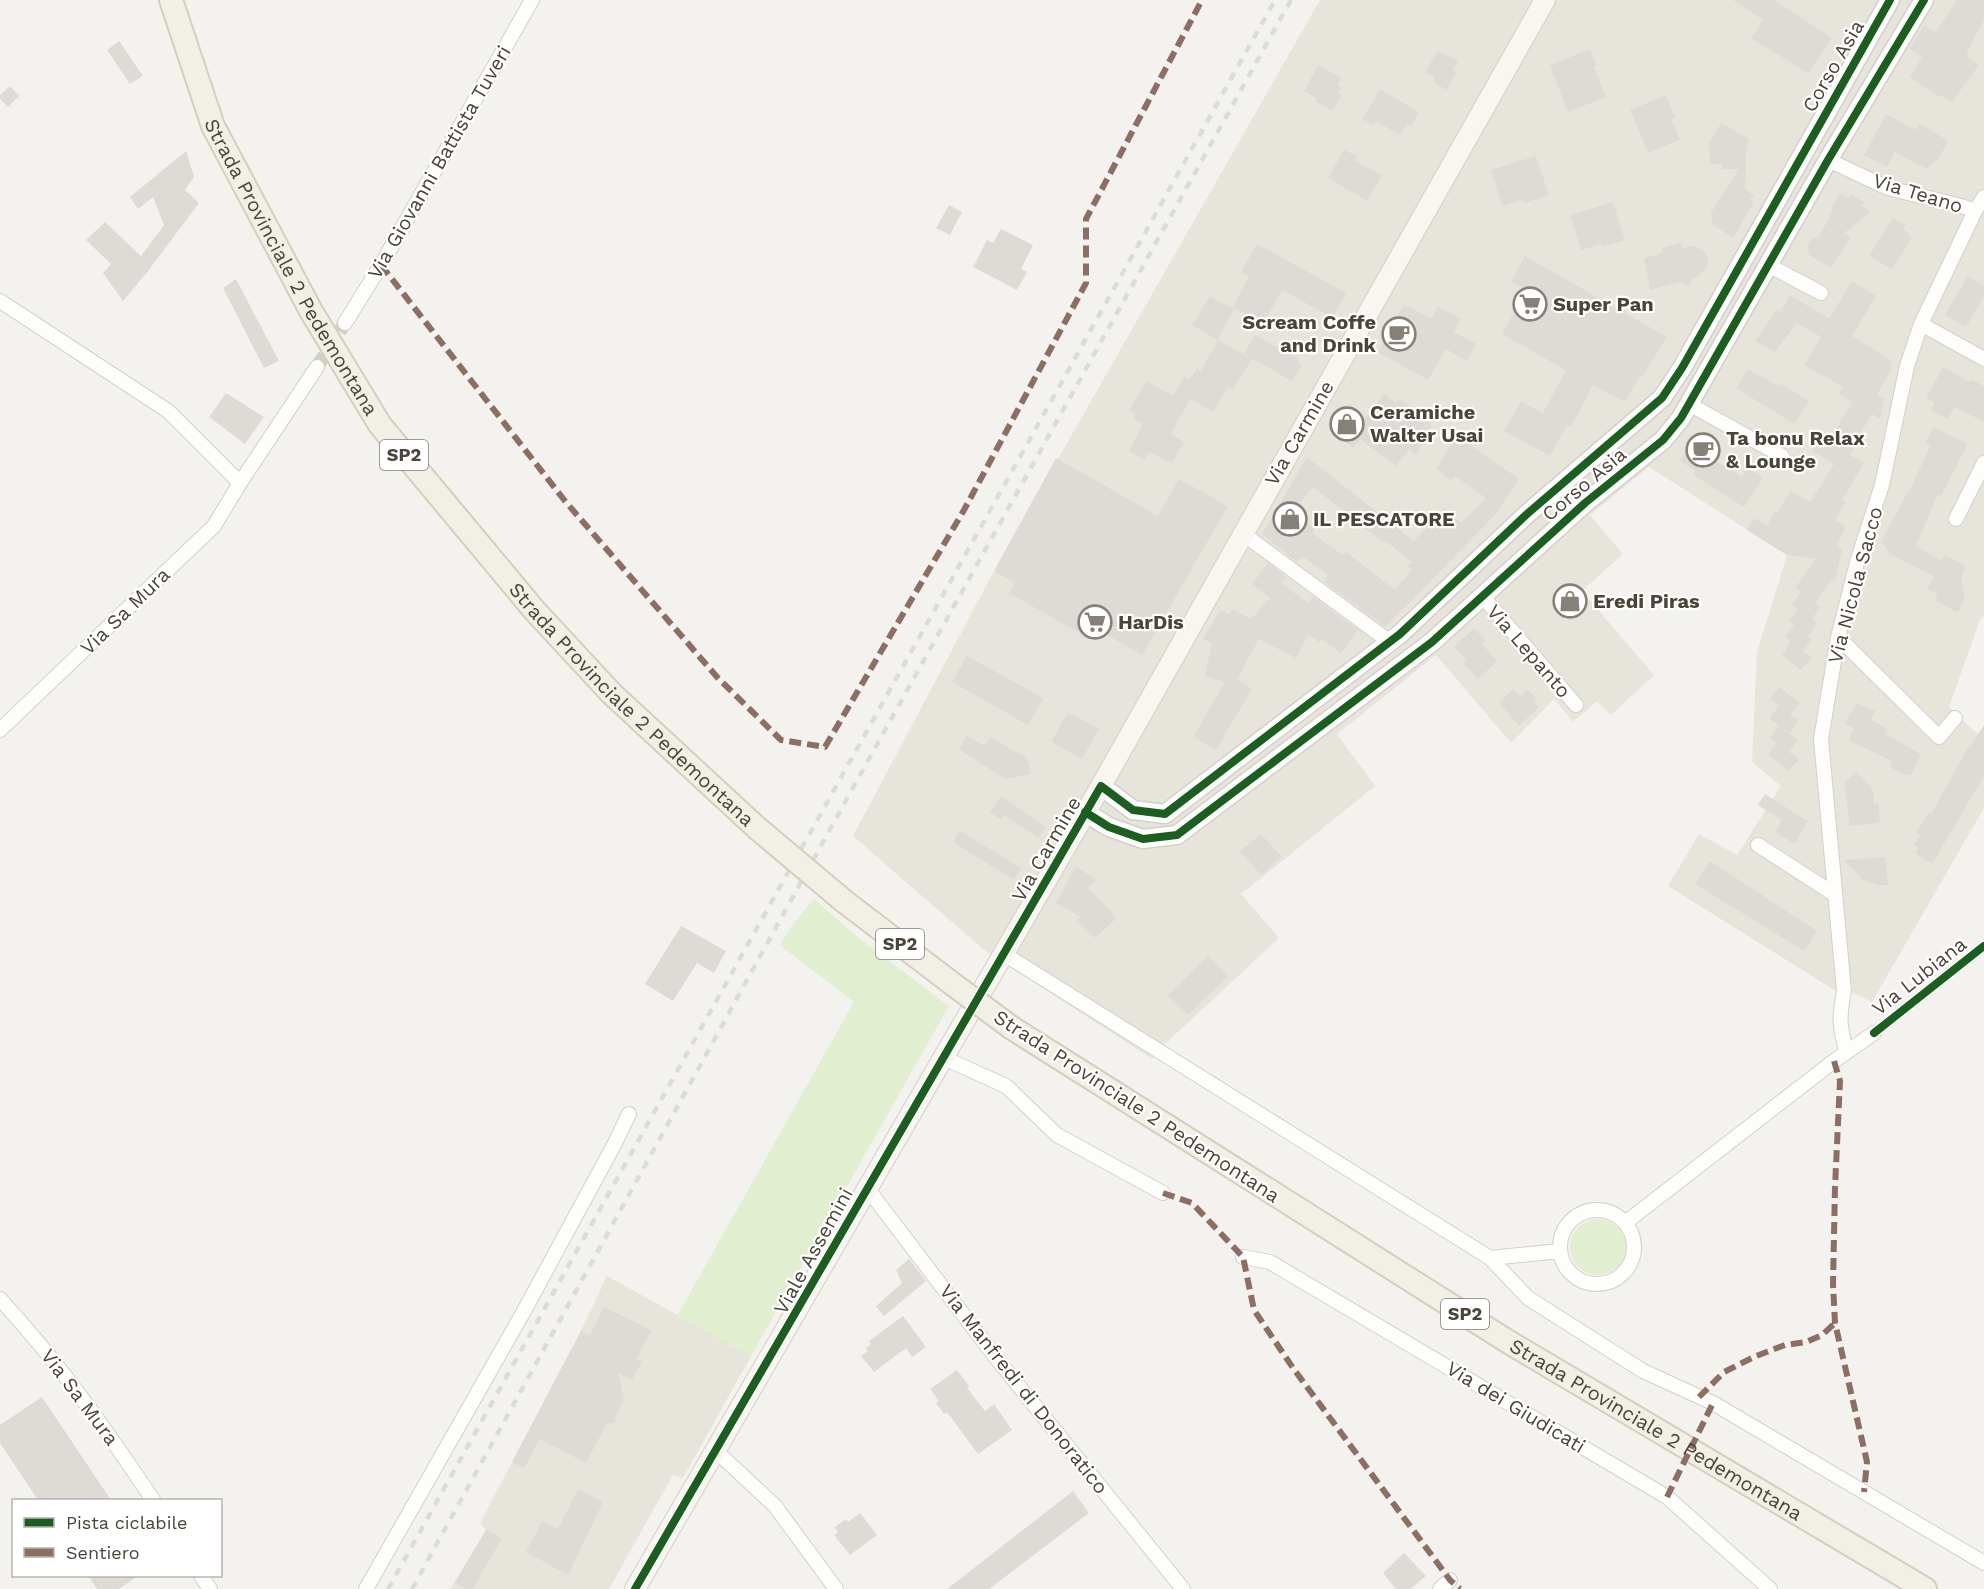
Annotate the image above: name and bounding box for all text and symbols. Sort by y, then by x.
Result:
street label: Corso Asia [1797,16,1869,116]
street label: Via Giovanni Battista Tuveri [362,41,516,283]
street label: Strada Provinciale 2 Pedemontana [199,116,383,420]
street label: Via Teano [1870,168,1966,218]
supermarket icon: Super Pan [1512,286,1548,322]
place label: Super Pan [1553,292,1654,316]
place label: Scream Coffe and Drink [1242,310,1377,357]
cafe icon: Scream Coffe and Drink [1381,316,1417,352]
street label: Via Carmine [1259,376,1339,490]
place label: Ceramiche Walter Usai [1370,400,1483,447]
shop icon: Ceramiche Walter Usai [1329,406,1365,442]
place label: Ta bonu Relax & Lounge [1726,426,1865,473]
cafe icon: Ta bonu Relax & Lounge [1685,432,1721,468]
road number: SP2 [380,440,428,470]
street label: Corso Asia [1537,442,1631,526]
shop icon: IL PESCATORE [1272,501,1308,537]
street label: Via Nicola Sacco [1823,504,1887,666]
place label: IL PESCATORE [1313,507,1455,531]
street label: Via Sa Mura [75,563,175,659]
street label: Strada Provinciale 2 Pedemontana [504,577,759,831]
shop icon: Eredi Piras [1552,583,1588,619]
place label: Eredi Piras [1593,589,1700,613]
street label: Via Lepanto [1482,599,1576,703]
supermarket icon: HarDis [1077,604,1113,640]
place label: HarDis [1118,610,1184,634]
street label: Via Carmine [1006,792,1086,906]
road number: SP2 [876,929,924,959]
street label: Via Lubiana [1867,932,1971,1020]
street label: Strada Provinciale 2 Pedemontana [990,1004,1284,1208]
street label: Viale Assemini [768,1183,858,1319]
street label: Via Manfredi di Donoratico [935,1279,1113,1499]
road number: SP2 [1441,1299,1489,1329]
street label: Strada Provinciale 2 Pedemontana [1505,1333,1807,1526]
street label: Via Sa Mura [36,1344,124,1450]
street label: Via dei Giudicati [1442,1356,1590,1458]
legend [12,1499,222,1577]
text: Pista ciclabile [66,1512,187,1533]
text: Sentiero [66,1542,140,1563]

